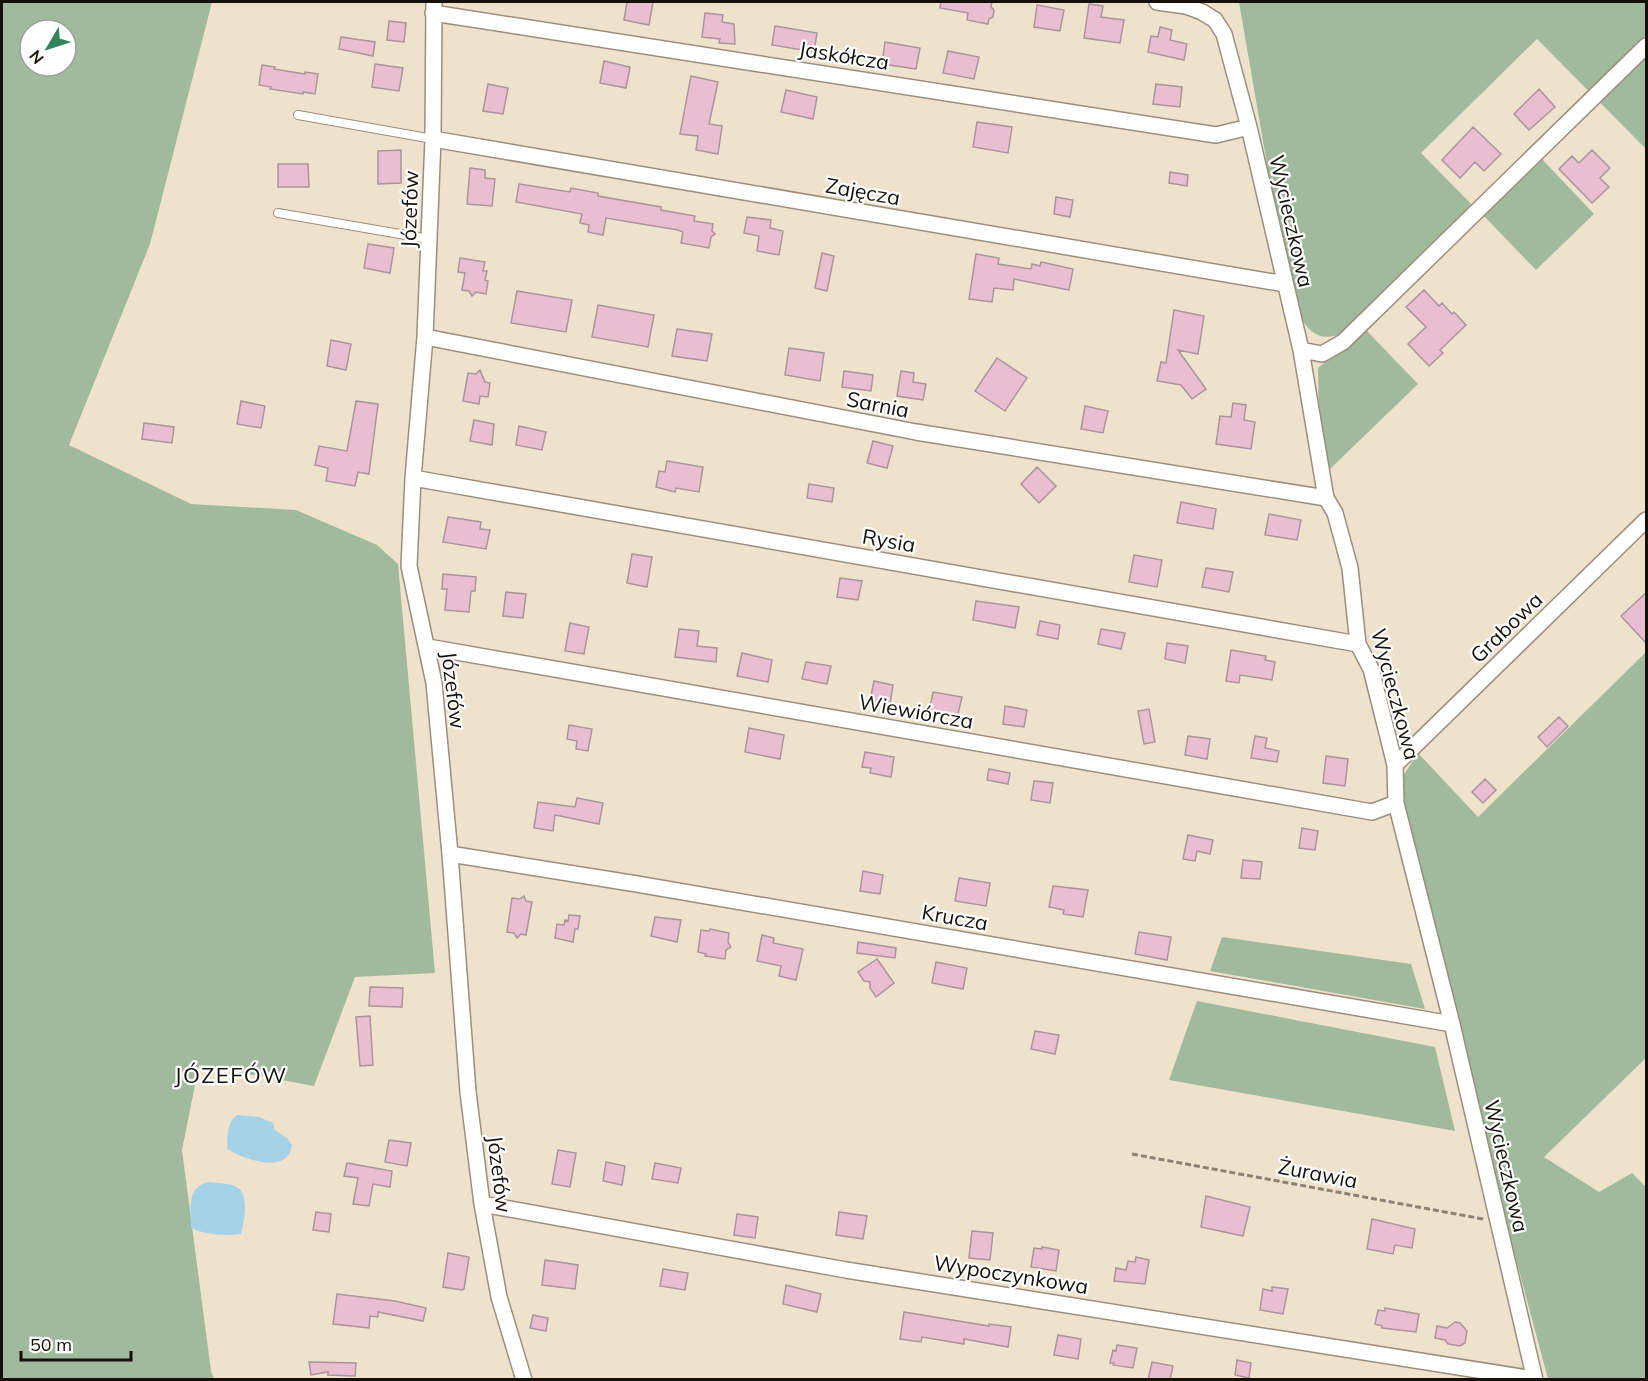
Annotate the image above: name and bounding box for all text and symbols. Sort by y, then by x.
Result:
north arrow [18,18,78,78]
street label: Jaskółcza [797,35,891,75]
text: N [25,46,48,68]
street label: Wycieczkowa [1264,152,1320,290]
street label: Józefów [395,170,423,248]
street label: Zajęcza [824,172,902,210]
street label: Sarnia [844,385,912,423]
street label: Rysia [860,523,918,557]
street label: Grabowa [1464,586,1548,668]
street label: Wycieczkowa [1366,625,1426,763]
street label: Józefów [436,650,472,730]
street label: Wiewiórcza [857,688,975,734]
street label: Krucza [920,898,990,936]
district label: JÓZEFÓW [174,1061,288,1089]
street label: Wycieczkowa [1479,1097,1535,1235]
street label: Józefów [482,1134,518,1214]
street label: Żurawia [1276,1153,1360,1193]
street label: Wypoczynkowa [932,1249,1090,1299]
scale bar [21,1324,130,1362]
text: 50 m [30,1333,72,1356]

